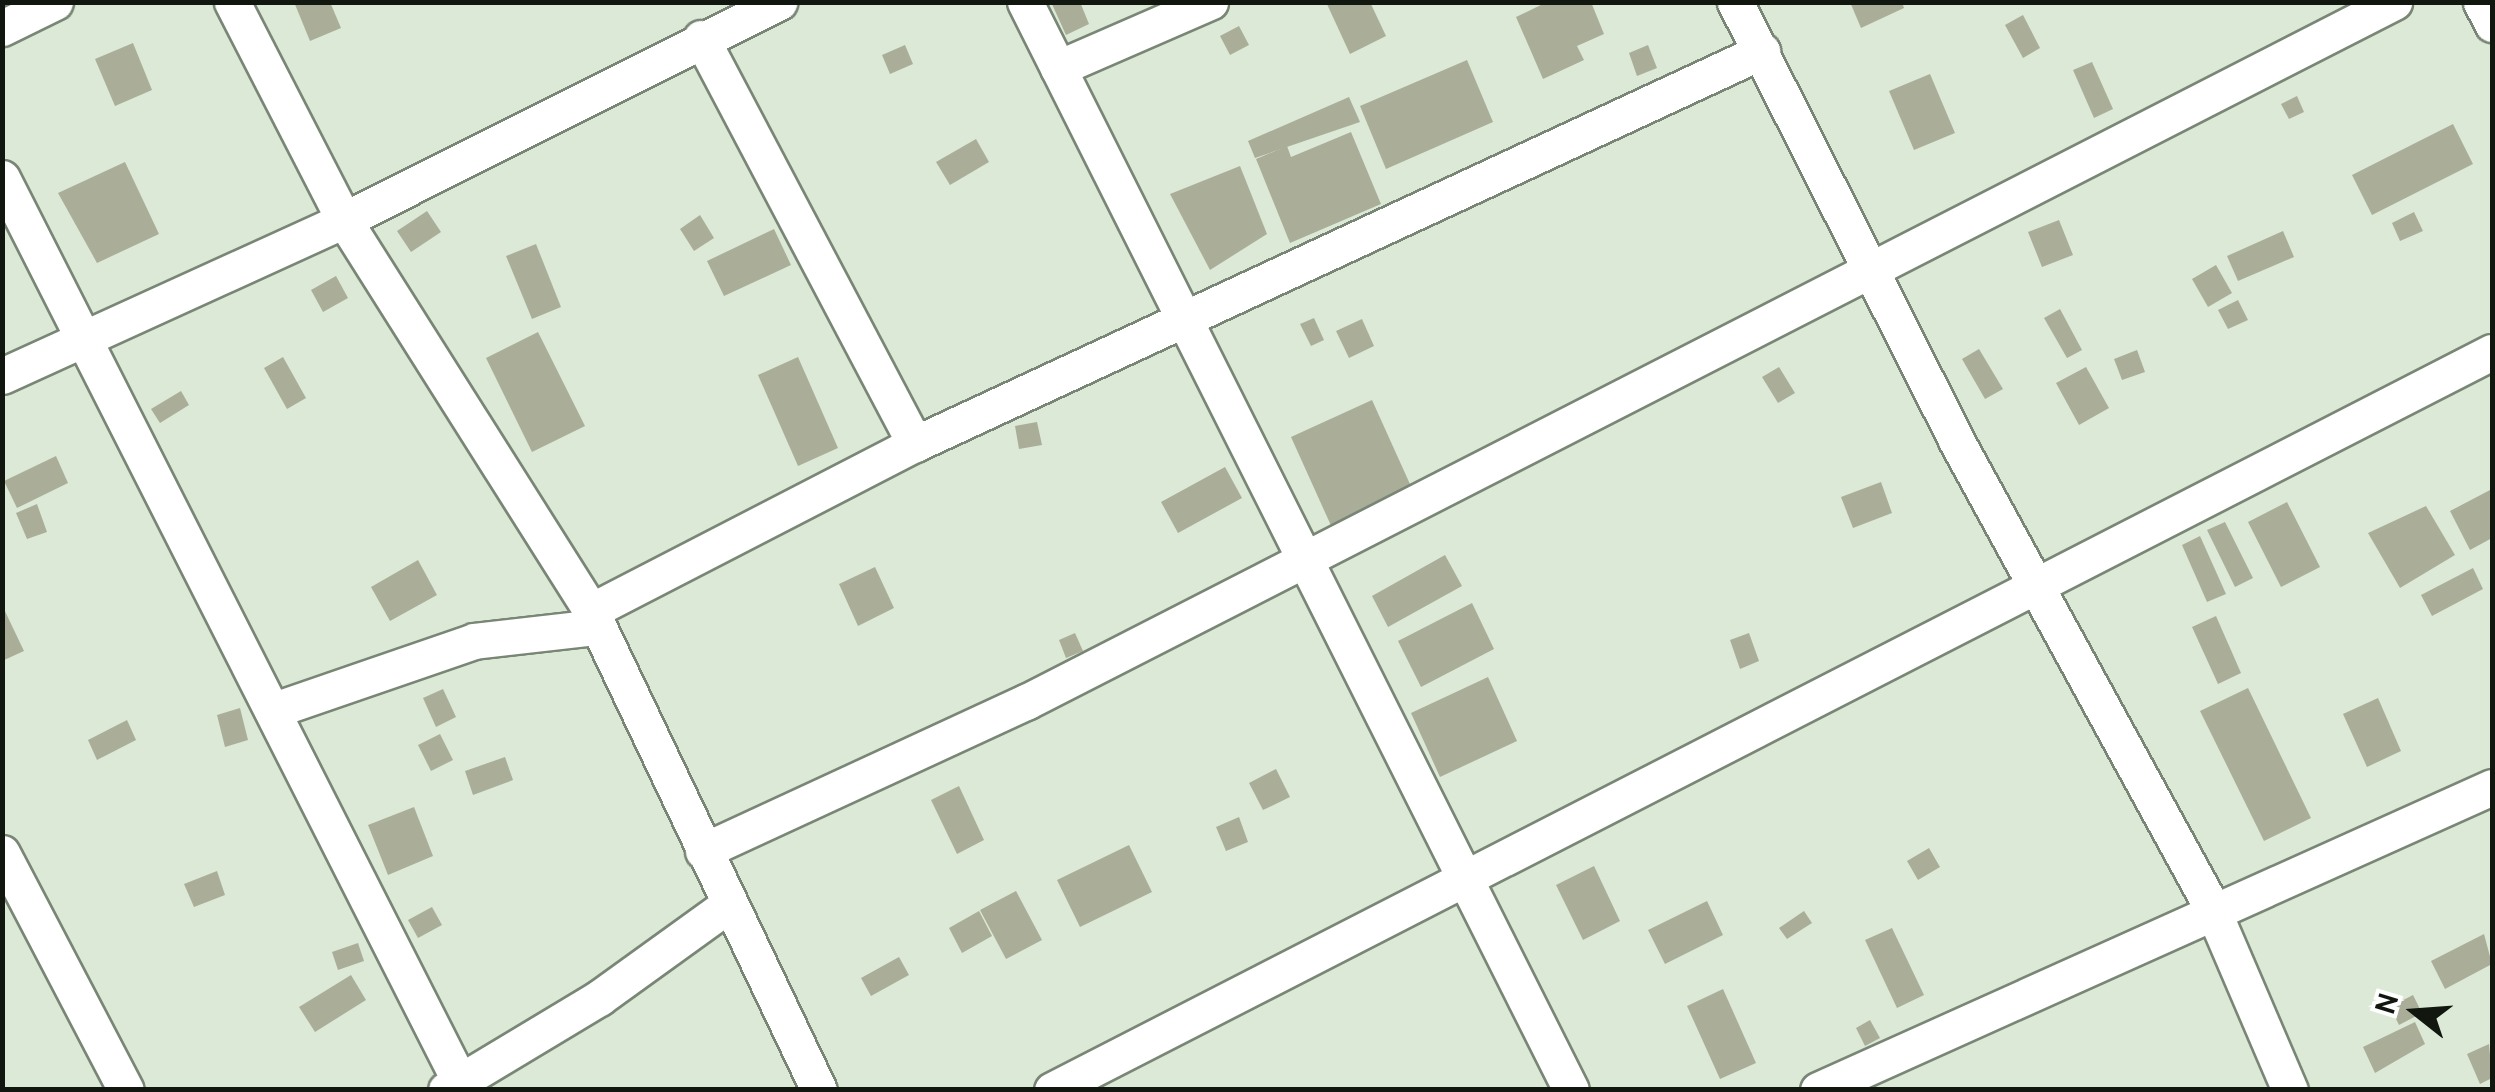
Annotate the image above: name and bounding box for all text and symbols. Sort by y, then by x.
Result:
north arrow [2365,962,2465,1062]
text: N [2367,989,2405,1018]

